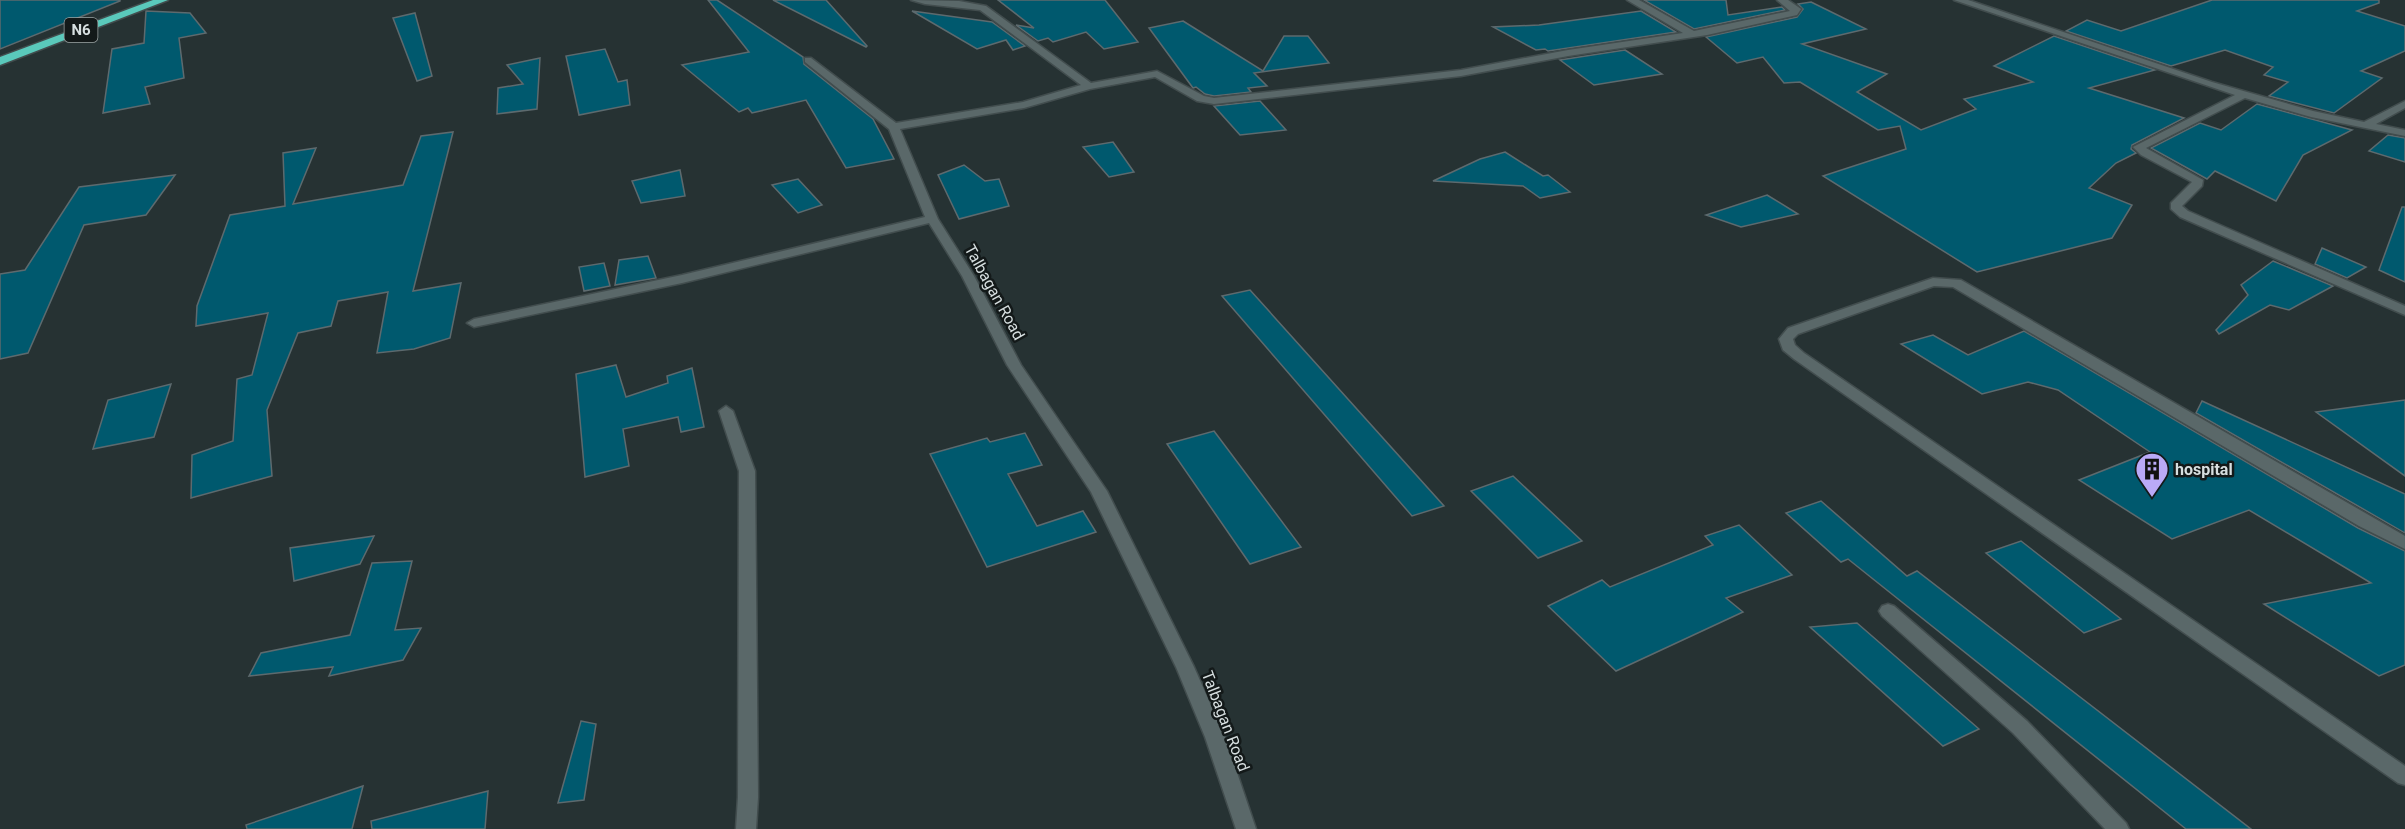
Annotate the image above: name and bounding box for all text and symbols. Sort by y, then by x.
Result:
road number: N6 [64,18,98,42]
street label: Talbagan Road [961,241,1029,343]
building icon: hospital [2134,451,2170,498]
place label: hospital [2175,460,2233,479]
street label: Talbagan Road [1198,668,1253,774]

